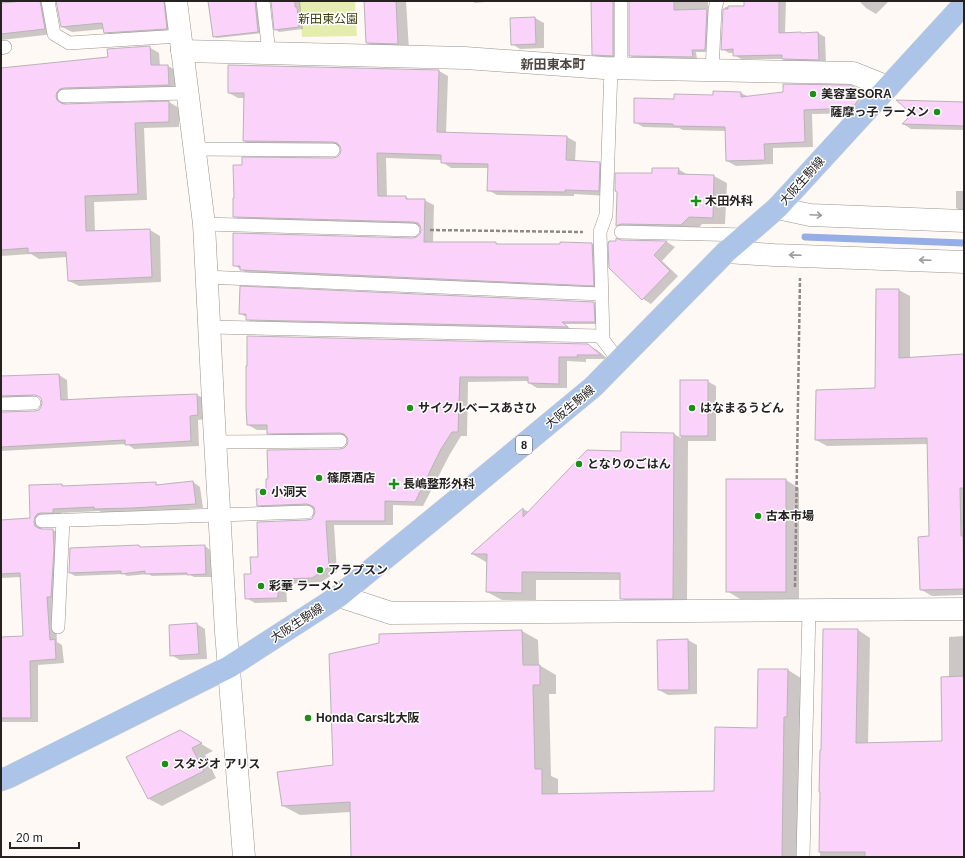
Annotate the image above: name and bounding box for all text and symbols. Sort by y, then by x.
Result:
park label: 新田東公園 [298,12,358,26]
district label: 新田東本町 [520,57,586,72]
place label: 美容室SORA [821,87,892,101]
marker: 美容室SORA [808,89,818,99]
place label: 薩摩っ子 ラーメン [830,105,929,119]
marker: 薩摩っ子 ラーメン [932,107,942,117]
street label: 大阪生駒線 [777,154,827,208]
place label: 木田外科 [705,194,753,208]
marker: 木田外科 [690,195,702,207]
one-way arrow [809,211,822,218]
one-way arrow [789,252,802,259]
one-way arrow [919,256,932,264]
street label: 大阪生駒線 [543,382,597,432]
place label: サイクルベースあさひ [418,401,537,415]
place label: はなまるうどん [700,401,784,415]
marker: サイクルベースあさひ [405,403,415,413]
marker: はなまるうどん [687,403,697,413]
road number: 8 [516,436,532,454]
place label: となりのごはん [587,457,671,471]
marker: となりのごはん [574,459,584,469]
place label: 篠原酒店 [327,471,375,485]
marker: 篠原酒店 [314,473,324,483]
place label: 長嶋整形外科 [403,477,475,491]
marker: 長嶋整形外科 [388,478,400,490]
place label: 小洞天 [271,485,307,499]
marker: 小洞天 [258,487,268,497]
place label: 古本市場 [766,509,814,523]
marker: 古本市場 [753,511,763,521]
place label: アラプスン [328,563,388,577]
marker: アラプスン [315,565,325,575]
place label: 彩華 ラーメン [269,579,344,593]
marker: 彩華 ラーメン [256,581,266,591]
street label: 大阪生駒線 [268,601,326,645]
place label: Honda Cars北大阪 [316,711,419,725]
marker: Honda Cars北大阪 [303,713,313,723]
place label: スタジオ アリス [173,757,260,771]
marker: スタジオ アリス [160,759,170,769]
scale bar [10,824,79,850]
text: 20 m [16,831,43,845]

